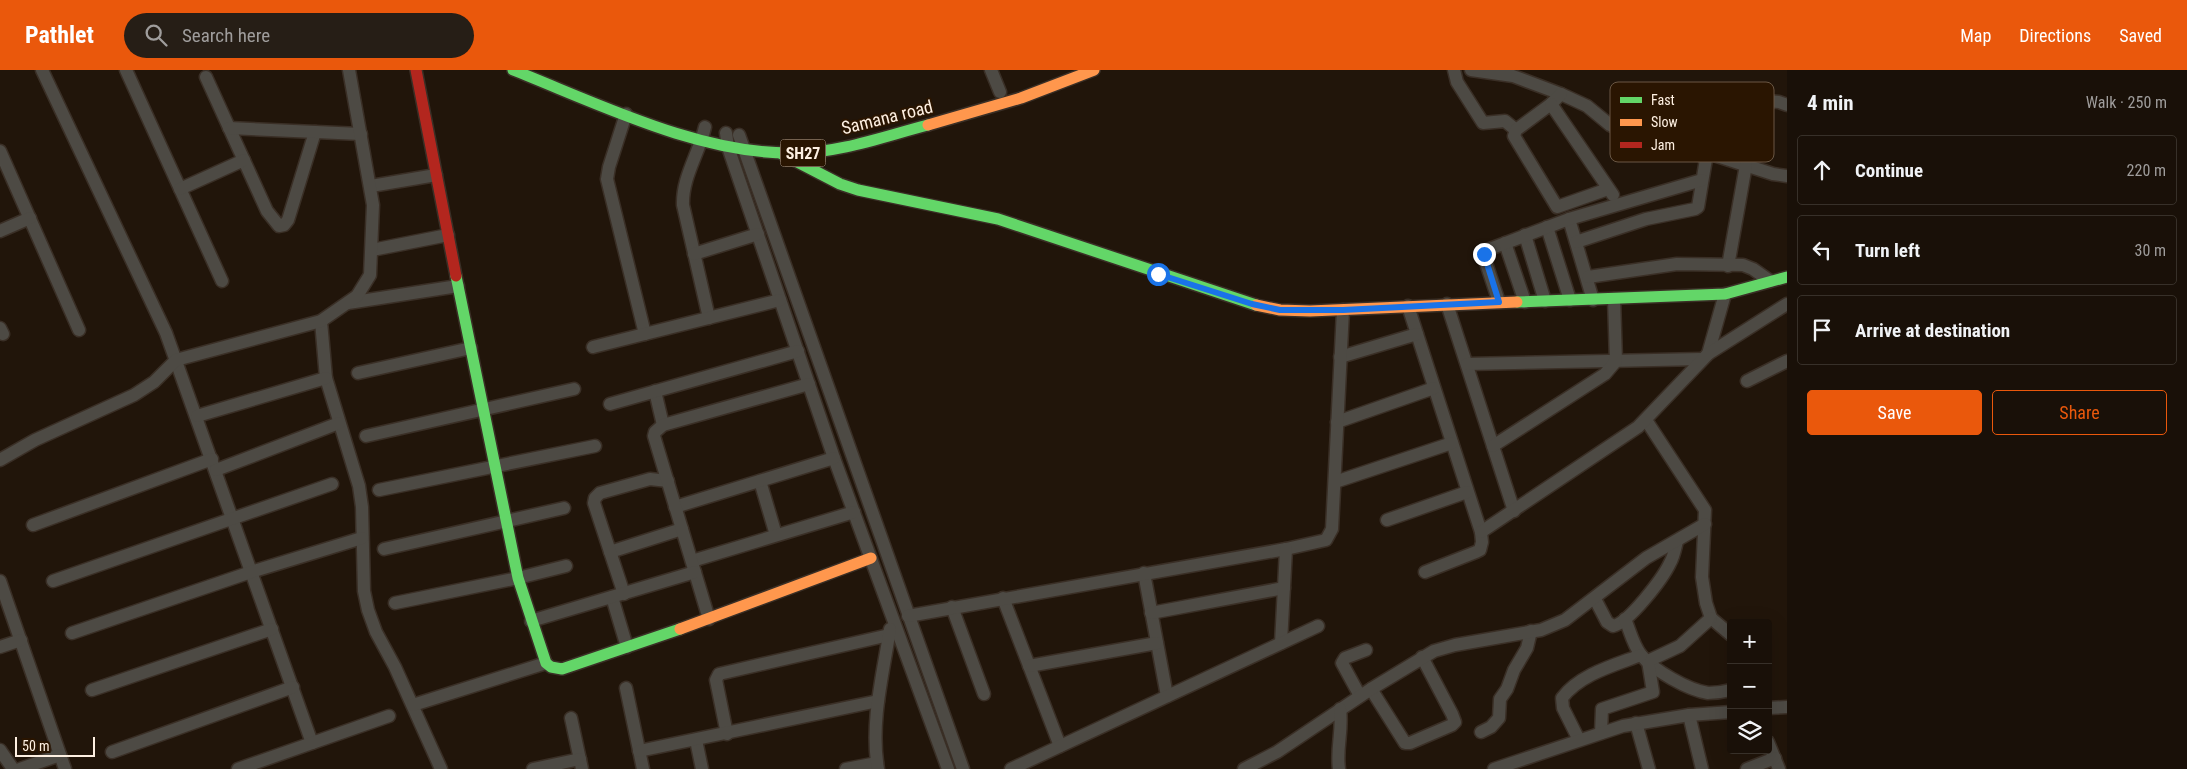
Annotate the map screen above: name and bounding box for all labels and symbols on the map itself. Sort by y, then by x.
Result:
legend [1610,82,1774,162]
text: Fast [1651,92,1675,108]
street label: Samana road [839,96,935,138]
text: Slow [1651,114,1678,130]
text: Jam [1651,137,1675,153]
road number: SH27 [780,140,826,166]
route end [1473,243,1496,266]
route start [1147,263,1170,286]
scale bar [15,734,95,757]

